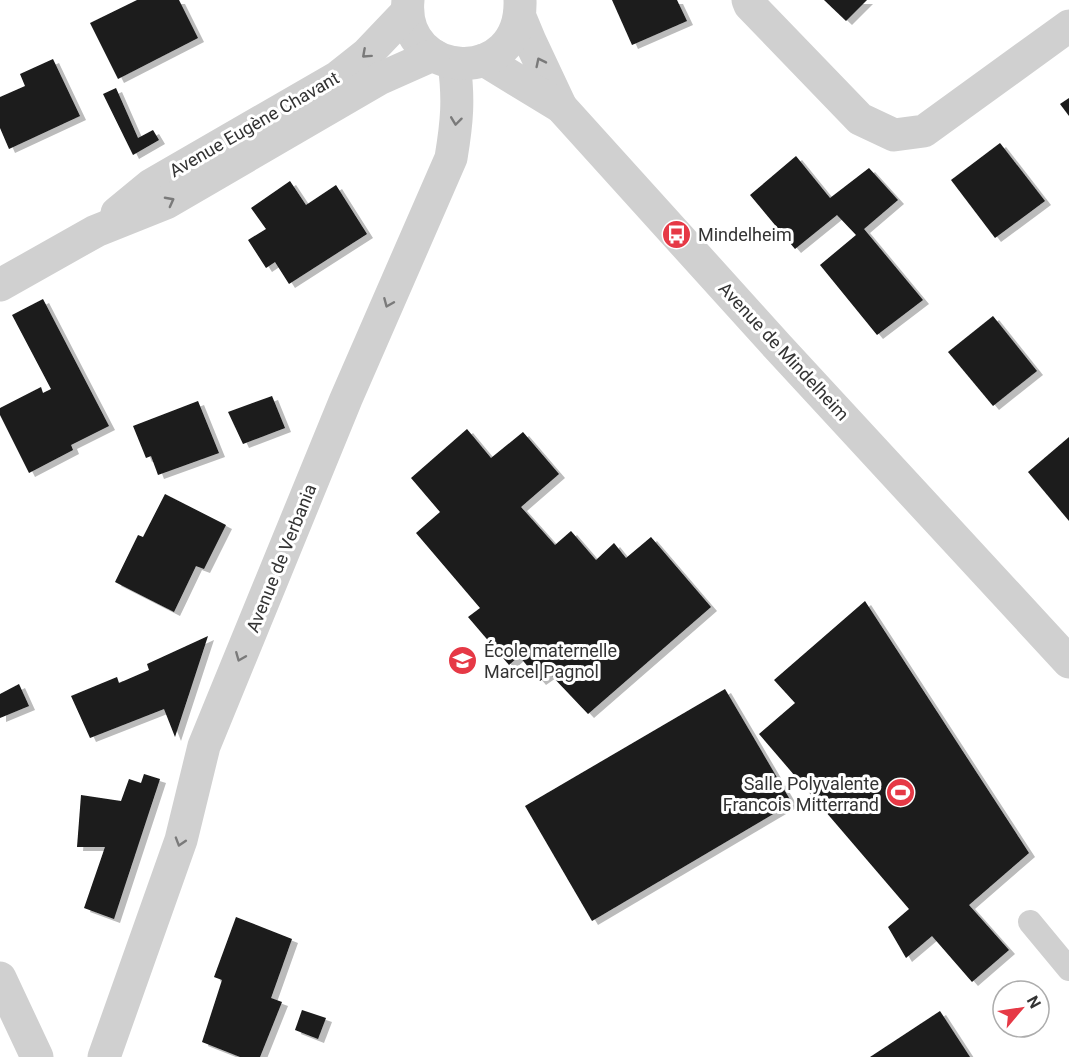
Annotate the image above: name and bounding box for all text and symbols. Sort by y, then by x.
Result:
one-way arrow [362,47,373,58]
one-way arrow [535,58,547,69]
street label: Avenue Eugène Chavant [165,67,343,181]
one-way arrow [451,117,463,126]
one-way arrow [163,197,174,208]
bus stop icon: Mindelheim [661,218,693,250]
place label: Mindelheim [698,224,792,245]
street label: Avenue de Mindelheim [715,278,853,424]
one-way arrow [383,297,395,308]
street label: Avenue de Verbania [242,481,320,635]
place label: École maternelle Marcel Pagnol [484,640,617,682]
school or university icon: École maternelle Marcel Pagnol [447,644,479,676]
one-way arrow [235,651,247,662]
place label: Salle Polyvalente Francois Mitterrand [723,773,879,815]
sports icon: Salle Polyvalente Francois Mitterrand [884,777,916,809]
one-way arrow [175,836,187,847]
north arrow [991,979,1051,1039]
text: N [1023,992,1045,1012]

